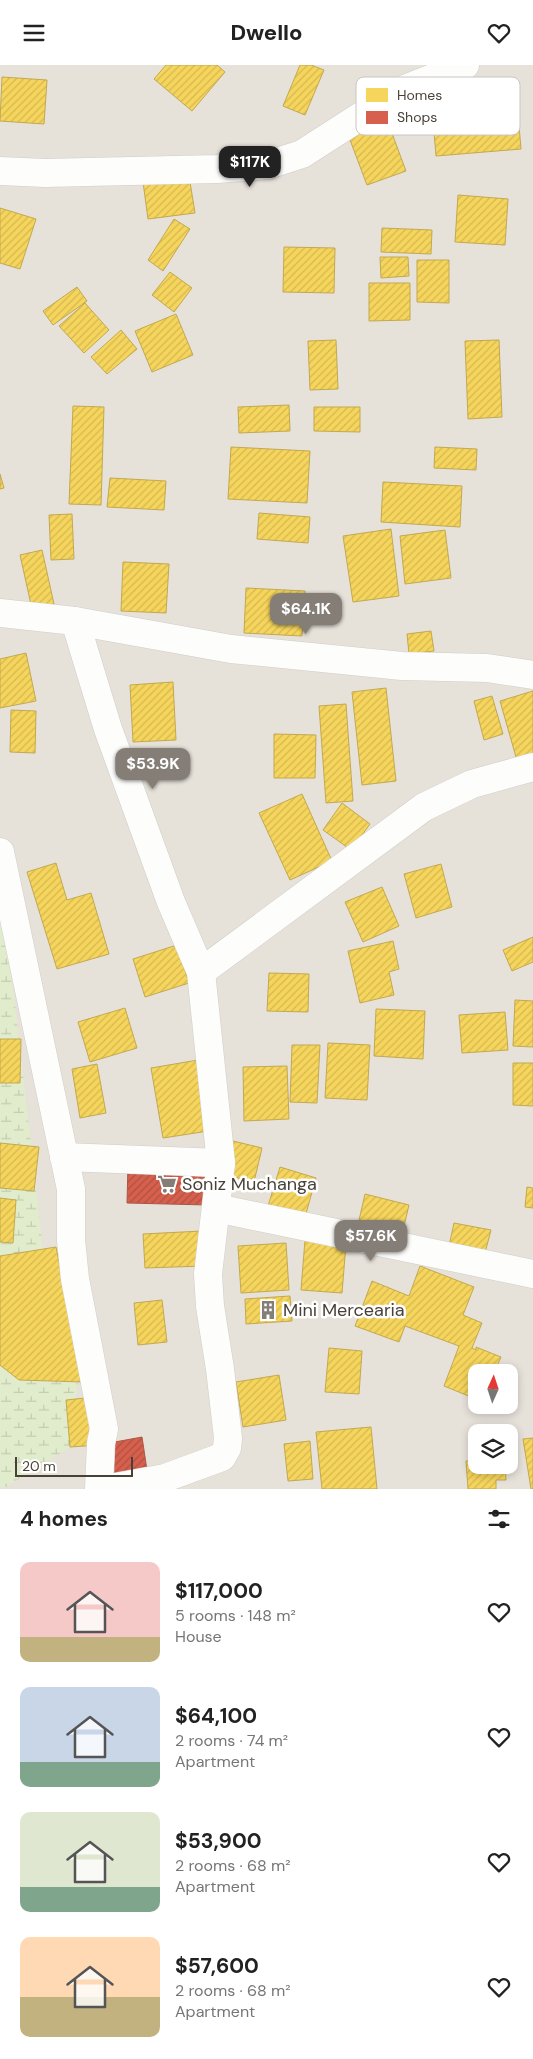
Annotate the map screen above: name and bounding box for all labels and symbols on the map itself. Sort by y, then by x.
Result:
legend [356,77,520,135]
text: Homes [397,86,442,104]
text: Shops [397,108,437,126]
pin: $117K [215,145,285,188]
pin: $64.1K [265,593,347,635]
pin: $53.9K [112,747,194,790]
place label: Soniz Muchanga [182,1172,317,1196]
supermarket icon: Soniz Muchanga [156,1173,178,1195]
pin: $57.6K [330,1219,412,1262]
place label: Mini Mercearia [283,1298,405,1322]
building icon: Mini Mercearia [257,1299,279,1321]
north arrow [468,1364,518,1414]
scale bar [15,1454,132,1477]

